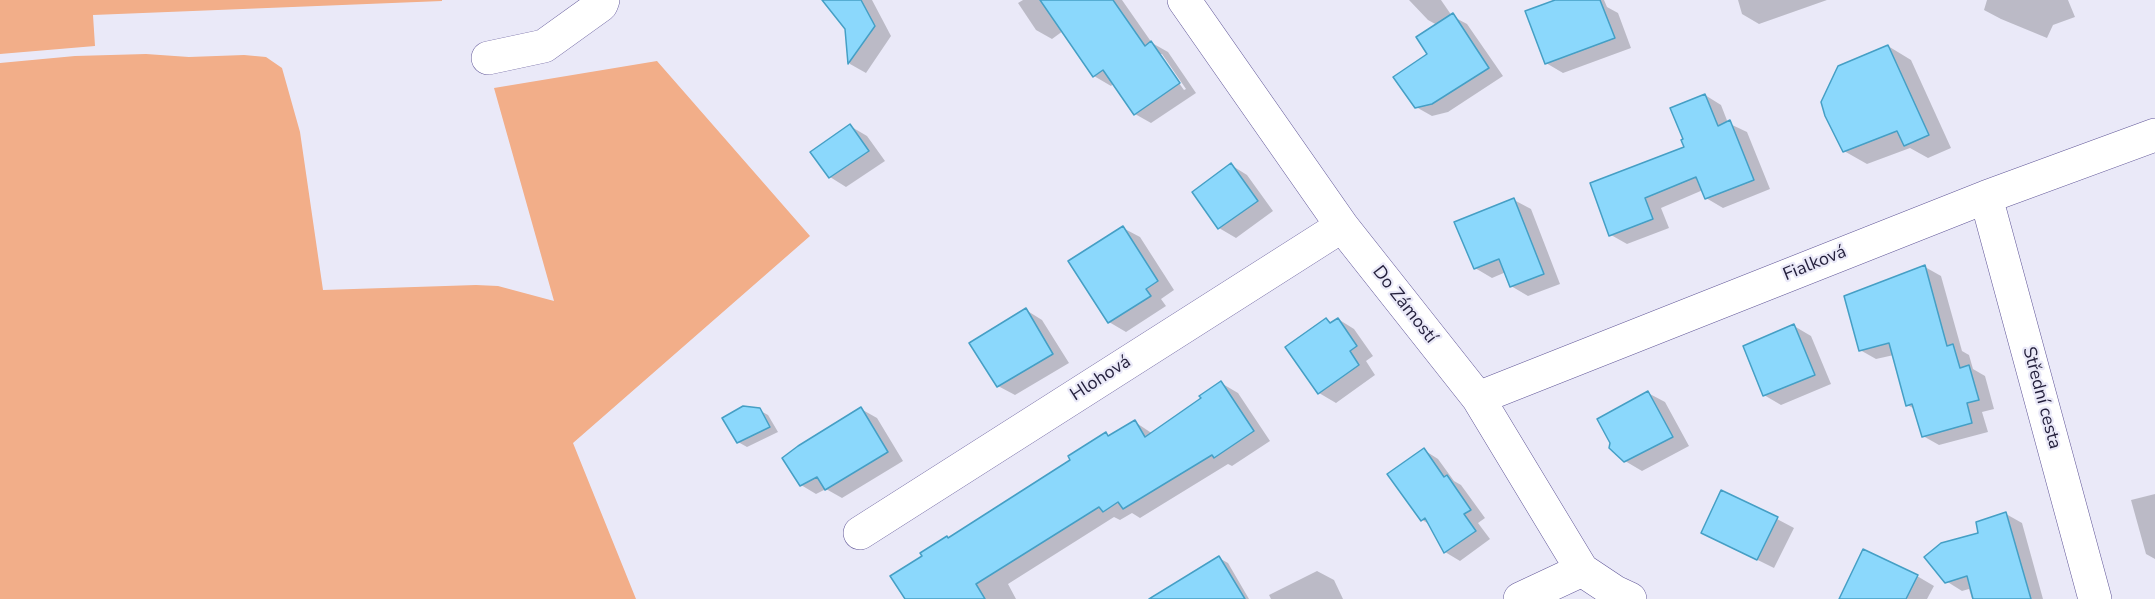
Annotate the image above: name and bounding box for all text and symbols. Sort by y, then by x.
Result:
street label: Fialková [1780,242,1850,286]
street label: Do Zámostí [1367,262,1441,348]
street label: Střední cesta [2017,345,2065,451]
street label: Hlohová [1067,352,1135,406]

